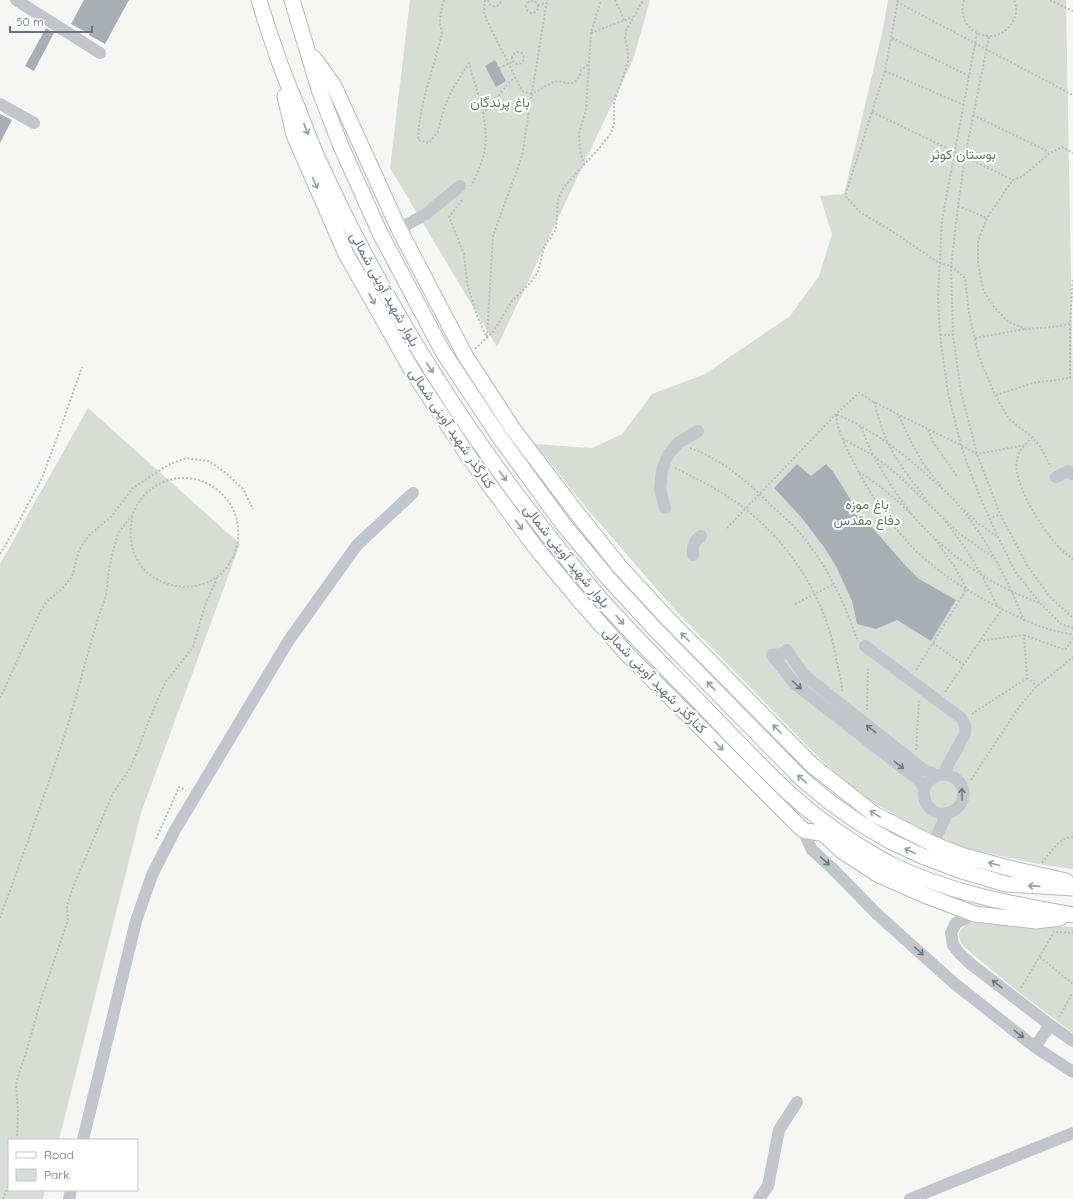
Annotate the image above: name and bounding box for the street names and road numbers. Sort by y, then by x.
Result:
street label: بلوار شهید آوینی شمالی [346,229,424,349]
street label: کنارگذر شهید آوینی شمالی [405,364,499,492]
street label: بلوار شهید آوینی شمالی [520,500,614,612]
street label: کنارگذر شهید آوینی شمالی [599,623,711,737]

